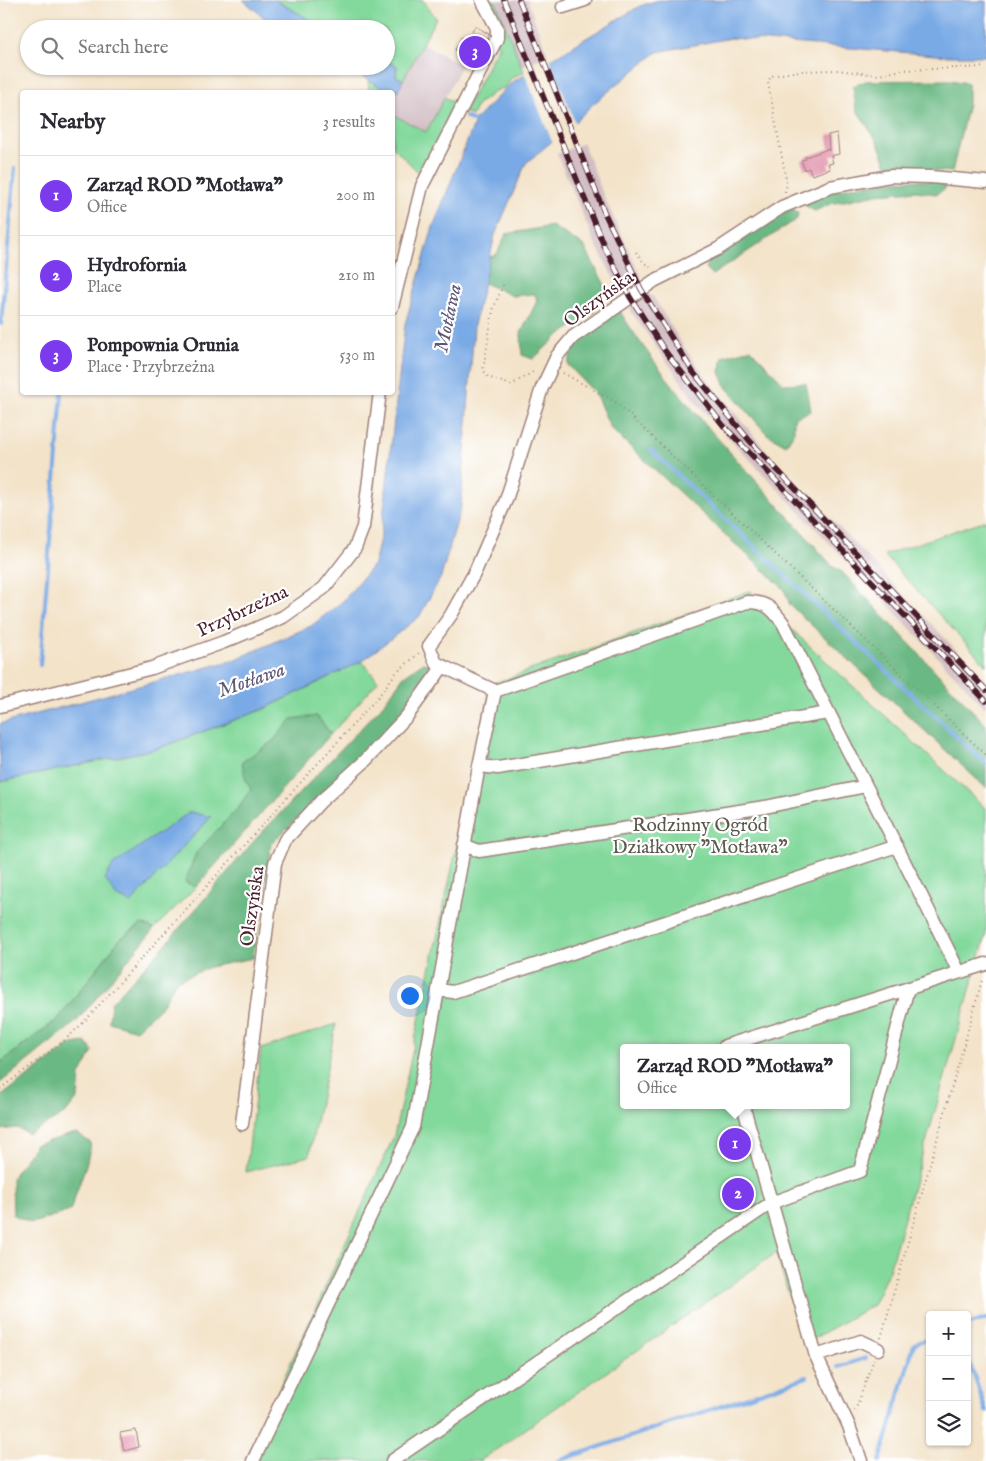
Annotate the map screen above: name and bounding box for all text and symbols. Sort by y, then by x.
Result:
search box [20,20,395,75]
pin: 3 [459,33,491,71]
icon: search [38,34,66,62]
text: Search here [78,36,169,60]
text: Nearby [40,109,105,136]
text: 3 results [323,113,375,133]
text: Zarząd ROD "Motława" [87,174,283,198]
text: 1 [53,186,59,206]
text: 200 m [336,186,375,206]
text: Office [87,198,127,218]
text: Hydrofornia [87,254,187,278]
text: 2 [52,266,60,286]
text: 210 m [338,266,375,286]
street label: Olszyńska [559,266,640,333]
text: Place [87,278,122,298]
water label: Motława [429,282,468,355]
text: Pompownia Orunia [87,334,239,358]
text: 3 [53,346,59,366]
text: 530 m [340,346,375,366]
text: Place · Przybrzeżna [87,358,215,378]
street label: Przybrzeżna [193,580,293,643]
water label: Motława [215,657,288,704]
park label: Rodzinny Ogród Działkowy "Motława" [612,814,788,860]
street label: Olszyńska [235,864,271,948]
your location [397,983,423,1009]
popup [620,1044,850,1109]
text: Zarząd ROD "Motława" [637,1055,833,1079]
text: Office [637,1079,677,1099]
pin: 1 [719,1125,751,1163]
pin: 2 [722,1175,754,1213]
map controls [926,1311,971,1446]
button: + [926,1311,971,1356]
button: − [926,1356,971,1401]
button: layers [926,1401,971,1446]

